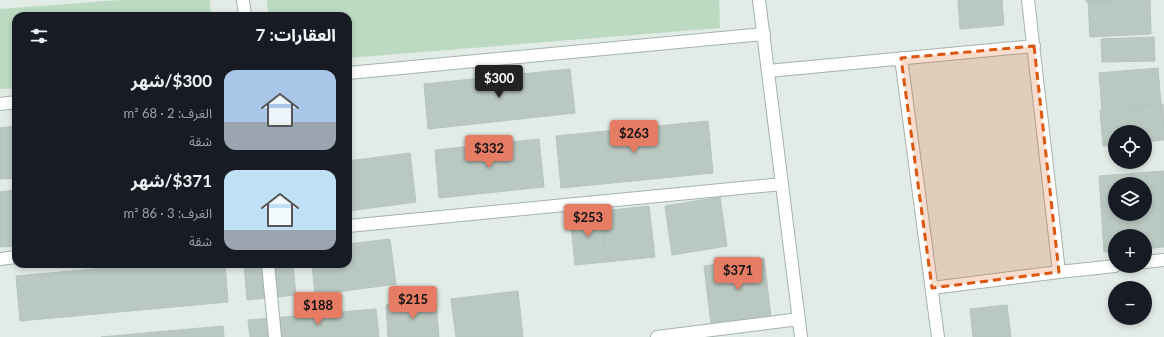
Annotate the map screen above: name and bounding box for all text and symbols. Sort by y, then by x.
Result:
text: العقارات: 7 [256,24,336,45]
icon: filters [28,25,50,47]
pin: $300 [475,65,523,99]
text: $300/شهر [131,70,212,91]
text: $300 [484,70,514,86]
icon: home [256,86,304,134]
text: الغرف: 2 · 68 m² [124,105,212,121]
pin: $263 [610,120,658,154]
text: $263 [619,125,649,141]
map controls [1108,125,1152,325]
button: locate [1108,125,1152,169]
text: شقة [189,133,212,149]
pin: $332 [465,135,513,169]
text: $332 [474,140,504,156]
text: $371/شهر [131,170,212,191]
button: layers [1108,177,1152,221]
icon: home [256,186,304,234]
pin: $253 [564,204,612,238]
text: الغرف: 3 · 86 m² [124,205,212,221]
text: $253 [573,209,603,225]
button: + [1108,229,1152,273]
text: شقة [189,233,212,249]
pin: $371 [714,257,762,291]
text: $371 [723,262,753,278]
button: − [1108,281,1152,325]
pin: $215 [389,286,437,320]
text: $215 [398,291,428,307]
pin: $188 [294,292,342,326]
text: $188 [303,297,333,313]

